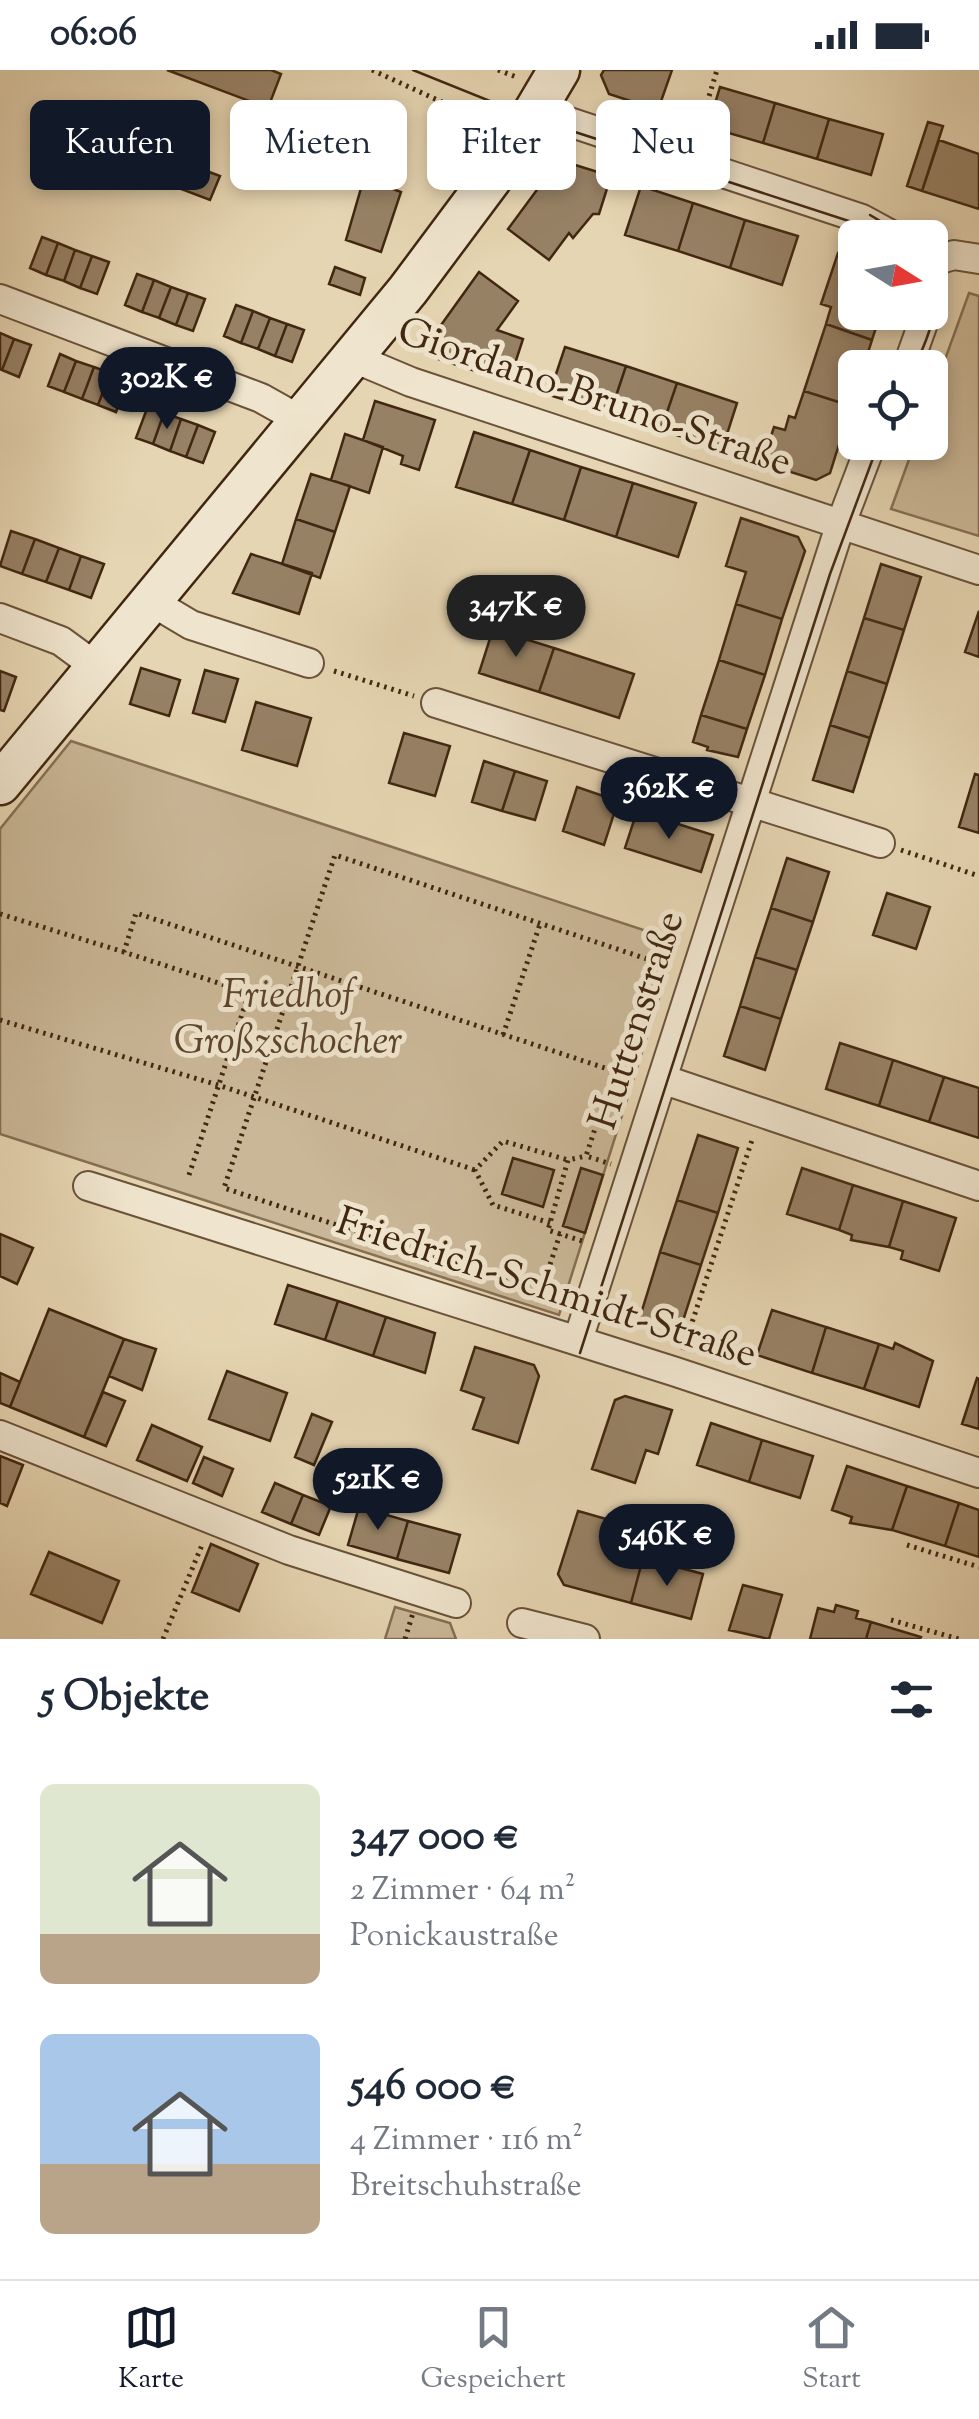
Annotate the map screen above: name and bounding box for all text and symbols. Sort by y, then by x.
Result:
text: 06:06 [50,8,137,62]
chip: Kaufen [30,100,210,190]
chip: Mieten [230,100,407,190]
chip: Filter [427,100,576,190]
chip: Neu [596,100,730,190]
north arrow [838,220,948,330]
map controls [838,220,948,460]
street label: Giordano-Bruno-Straße [389,305,799,493]
pin: 302K € [86,347,248,432]
button: locate [838,350,948,460]
text: 302K € [120,356,214,402]
pin: 347K € [435,575,597,660]
text: 347K € [469,584,563,630]
pin: 362K € [588,757,750,842]
text: 362K € [623,766,715,812]
street label: Huttenstraße [577,904,701,1138]
park label: Friedhof Großzschocher [174,969,402,1072]
street label: Friedrich-Schmidt-Straße [328,1195,764,1385]
pin: 521K € [297,1448,459,1533]
text: 521K € [335,1457,421,1503]
pin: 546K € [586,1504,748,1589]
text: 546K € [621,1513,713,1559]
text: 5 Objekte [40,1669,209,1729]
icon: filters [884,1672,939,1727]
text: 347 000 € [350,1808,520,1868]
icon: home [120,1824,240,1944]
text: 2 Zimmer · 64 m² [350,1868,576,1914]
text: Ponickaustraße [350,1914,559,1960]
text: 546 000 € [350,2058,516,2118]
icon: home [120,2074,240,2194]
text: 4 Zimmer · 116 m² [350,2118,583,2164]
text: Breitschuhstraße [350,2164,582,2210]
tab: Karte [118,2300,184,2400]
tab: Gespeichert [420,2300,566,2400]
tab: Start [802,2300,861,2400]

